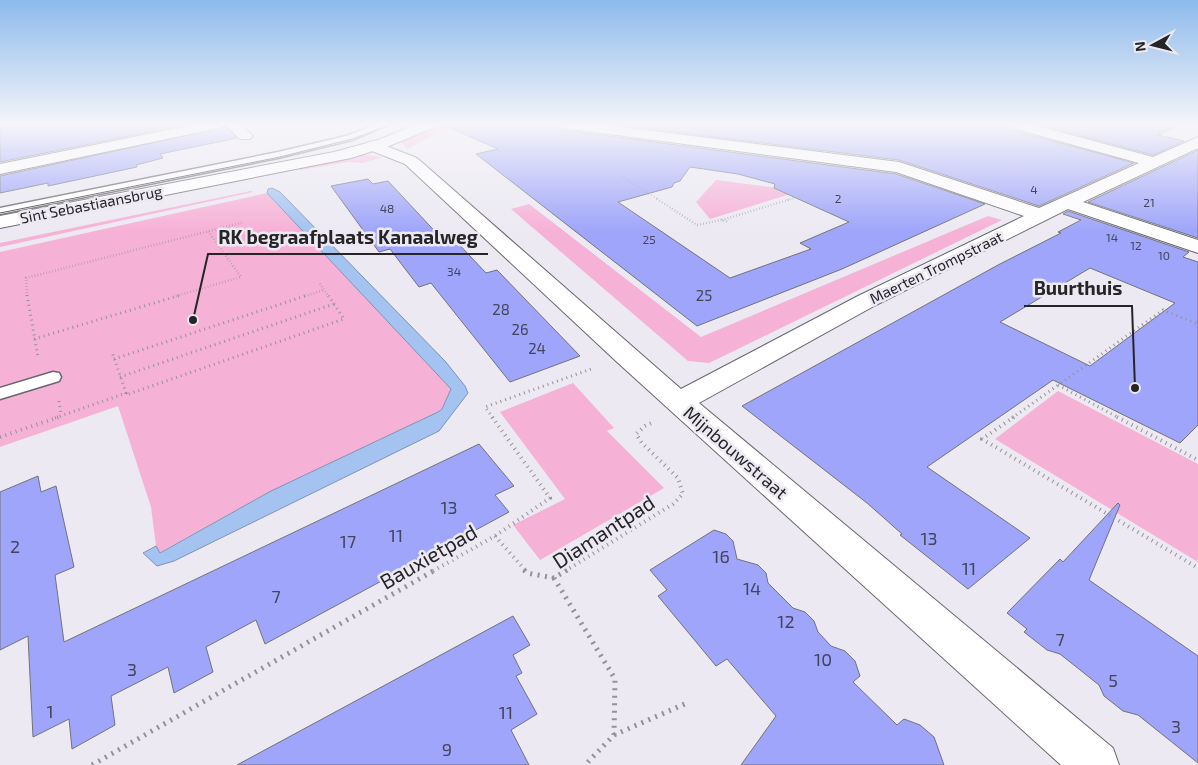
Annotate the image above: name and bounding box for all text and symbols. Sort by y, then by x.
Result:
north arrow [1128,20,1178,70]
text: N [1131,41,1149,53]
street label: Sint Sebastiaansbrug [18,181,164,227]
house number: 4 [1030,182,1038,196]
house number: 2 [835,191,842,205]
house number: 21 [1143,195,1155,209]
house number: 48 [380,201,394,215]
callout: RK begraafplaats Kanaalweg [208,220,488,254]
text: RK begraafplaats Kanaalweg [218,225,478,248]
street label: Maerten Trompstraat [866,227,1006,307]
house number: 14 [1106,230,1118,244]
house number: 25 [642,232,656,246]
house number: 12 [1130,238,1142,252]
house number: 10 [1158,248,1170,262]
house number: 34 [447,264,461,278]
callout: Buurthuis [1024,272,1132,306]
text: Buurthuis [1034,276,1122,299]
house number: 25 [696,286,712,304]
house number: 28 [492,300,510,318]
house number: 26 [511,320,529,338]
house number: 24 [528,339,546,357]
street label: Mijnbouwstraat [679,401,793,503]
street label: Diamantpad [547,489,659,573]
house number: 13 [440,496,458,518]
street label: Bauxietpad [375,518,481,594]
house number: 11 [389,524,403,546]
house number: 13 [920,527,938,549]
house number: 17 [340,530,356,552]
house number: 2 [10,535,20,557]
house number: 16 [712,545,730,567]
house number: 11 [962,557,976,579]
house number: 14 [743,577,761,599]
house number: 7 [271,585,281,607]
house number: 12 [777,610,795,632]
house number: 7 [1055,628,1065,650]
house number: 10 [814,648,832,670]
house number: 3 [127,658,137,680]
house number: 5 [1108,669,1118,691]
house number: 1 [46,700,54,722]
house number: 11 [499,701,513,723]
house number: 3 [1171,715,1181,737]
house number: 9 [442,738,452,760]

